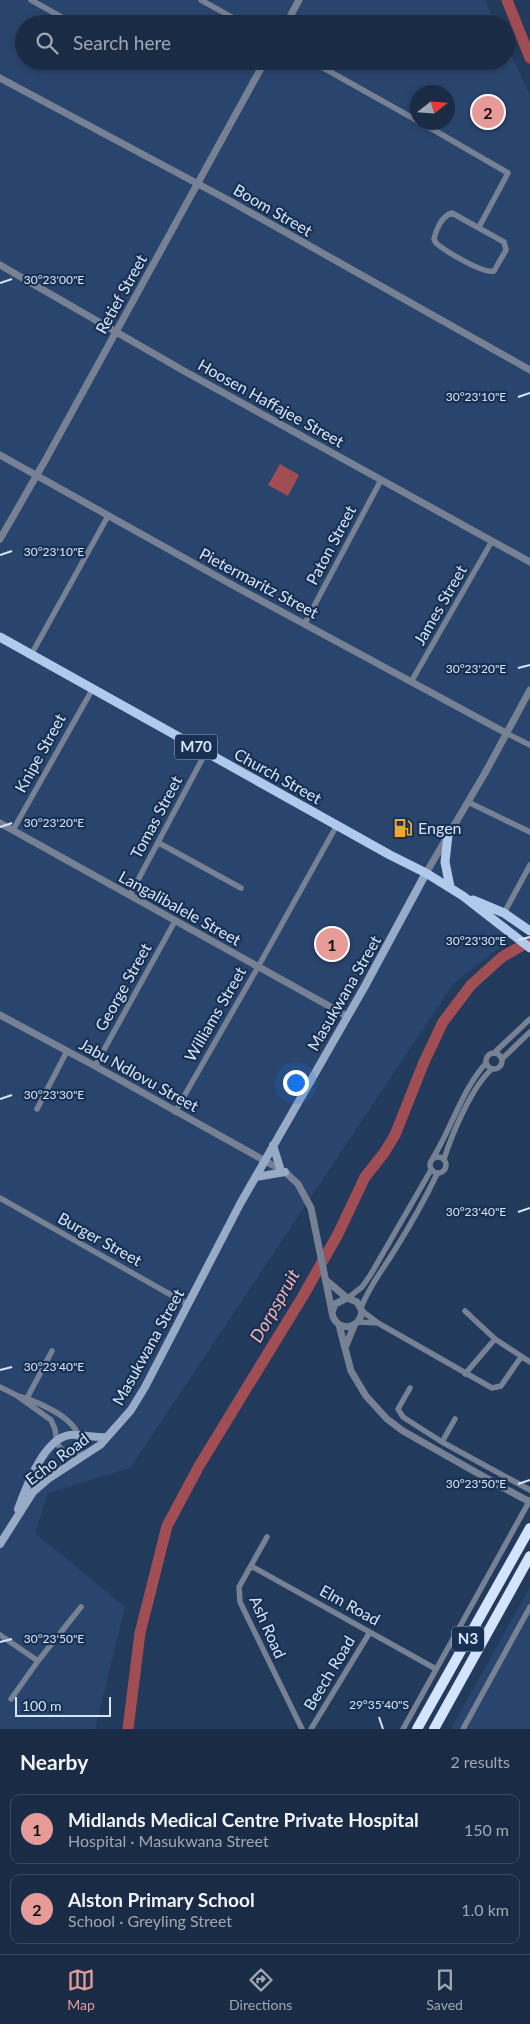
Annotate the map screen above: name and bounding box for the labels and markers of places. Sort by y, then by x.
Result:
pin: 2 [472,93,504,131]
fuel station icon: Engen [392,817,414,839]
place label: Engen [418,818,462,837]
pin: 1 [316,925,348,963]

